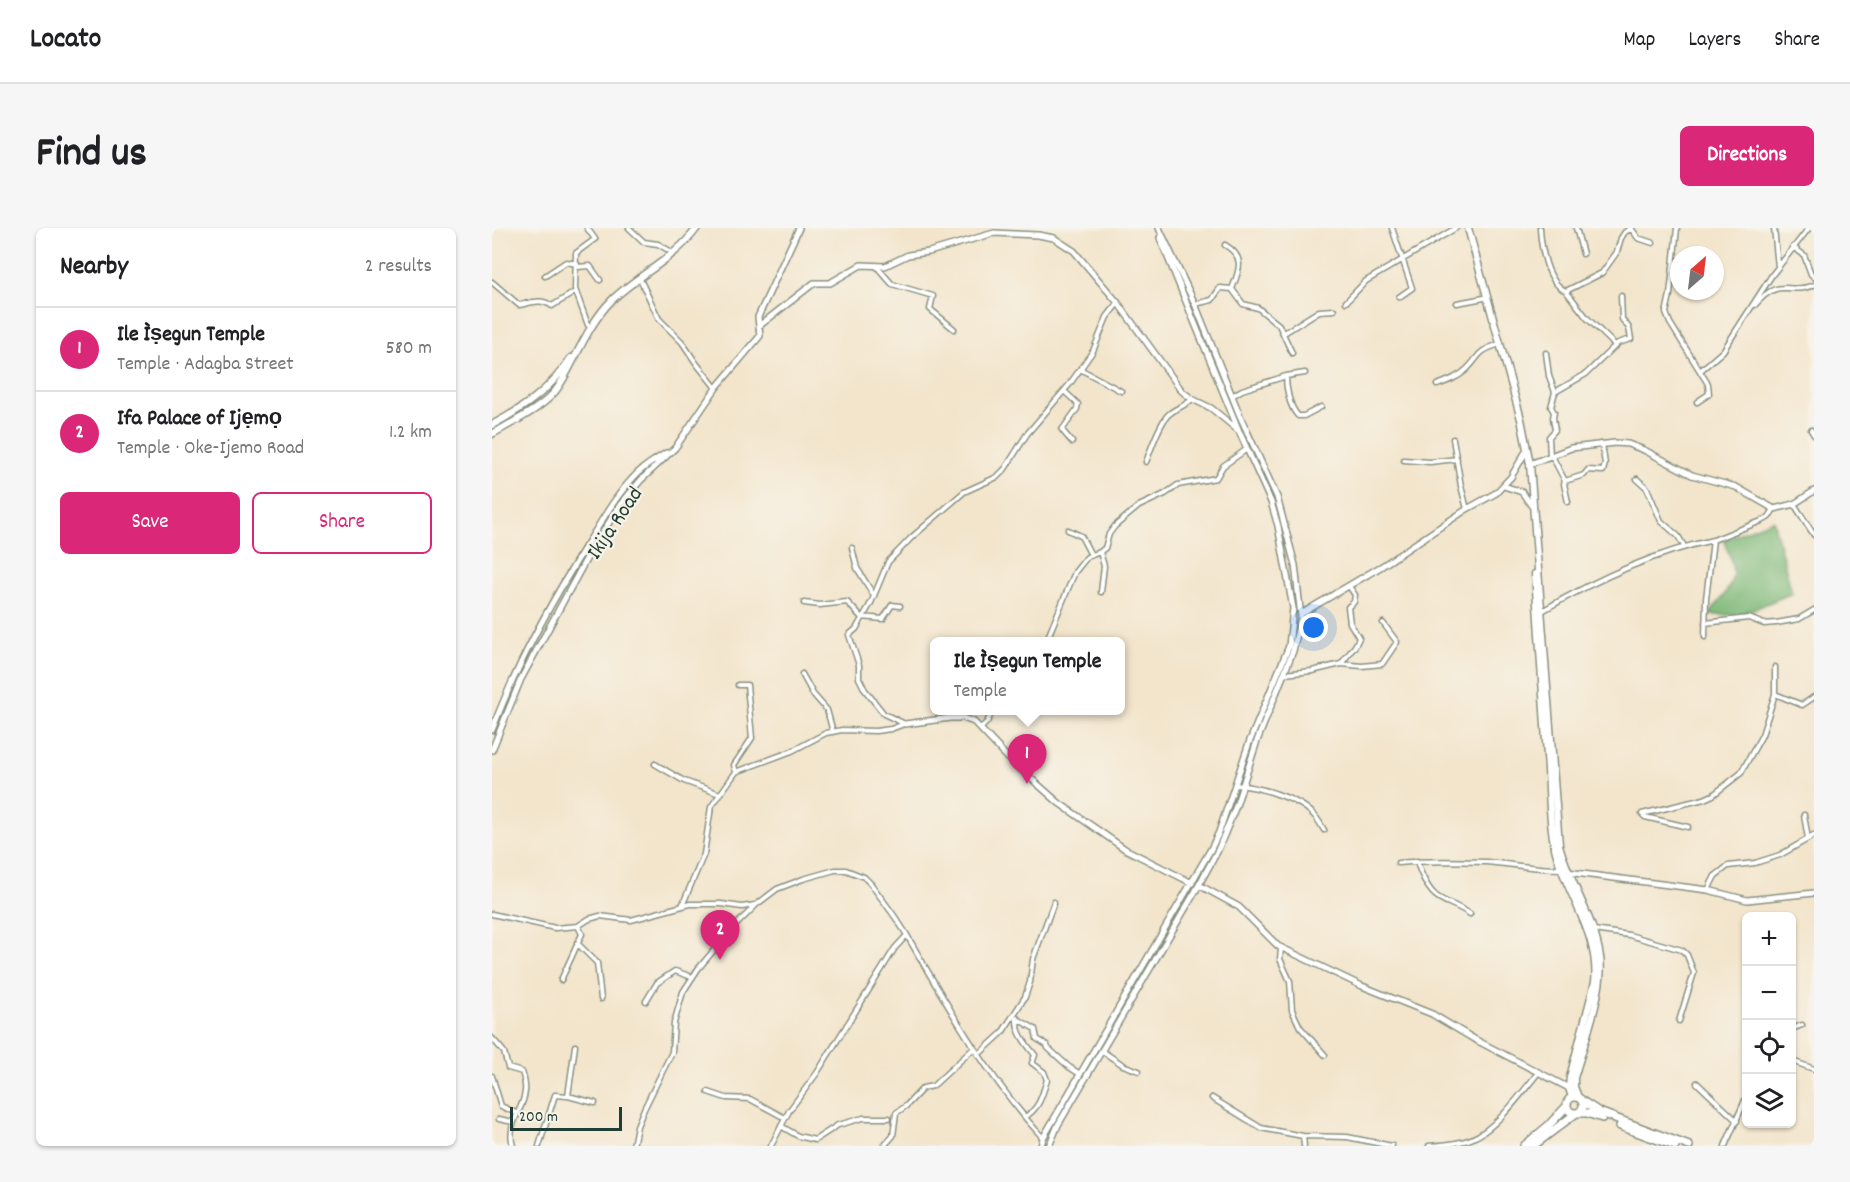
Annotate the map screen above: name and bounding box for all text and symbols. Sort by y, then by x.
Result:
text: Locato [30,21,101,61]
text: Map [1624,26,1655,56]
text: Layers [1688,26,1741,56]
text: Share [1774,26,1820,56]
text: Find us [36,126,147,186]
button: Directions [1680,126,1814,186]
north arrow [1670,246,1724,300]
text: Nearby [60,249,128,286]
text: 2 results [365,253,432,281]
text: Ile Ìṣegun Temple [117,320,265,351]
text: 1 [77,335,82,363]
text: 580 m [386,335,432,363]
text: Temple · Adagba Street [117,351,294,379]
text: Ifa Palace of Ijẹmọ [117,404,282,435]
text: 2 [75,419,84,447]
text: 1.2 km [389,419,432,447]
text: Temple · Oke-Ijemo Road [117,435,304,463]
street label: Ikija Road [580,481,652,567]
button: Save [60,492,240,554]
button: Share [252,492,432,554]
your location [1299,613,1328,642]
popup [930,637,1125,715]
text: Ile Ìṣegun Temple [954,647,1101,678]
text: Temple [954,678,1007,706]
pin: 1 [1008,734,1046,784]
pin: 2 [700,910,740,960]
map controls [1742,912,1796,1128]
button: + [1742,912,1796,966]
button: − [1742,966,1796,1020]
button: locate [1742,1020,1796,1074]
button: layers [1742,1074,1796,1128]
scale bar [510,1104,622,1132]
text: 200 m [519,1106,558,1129]

